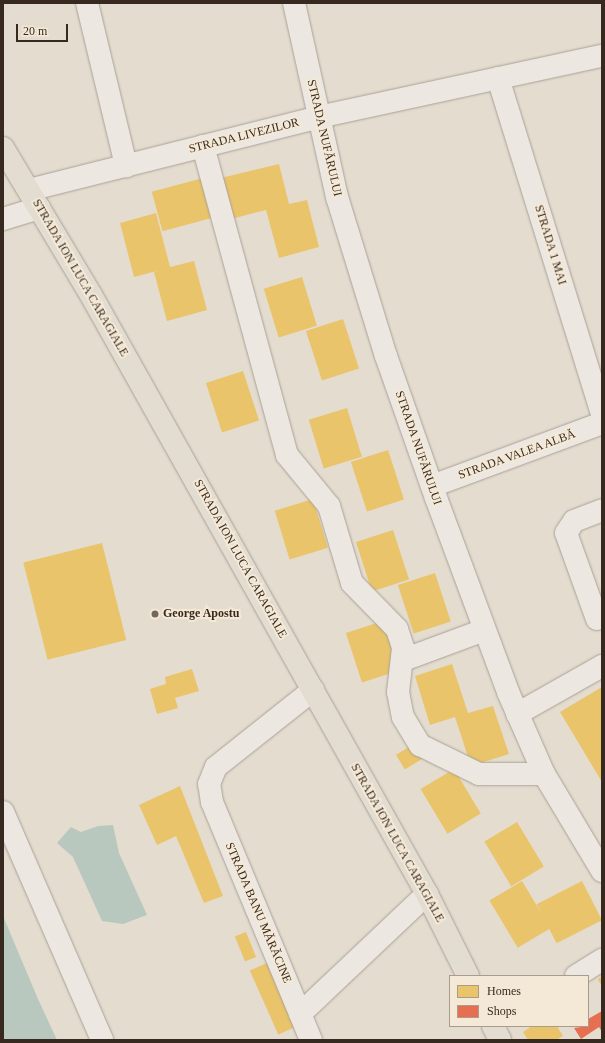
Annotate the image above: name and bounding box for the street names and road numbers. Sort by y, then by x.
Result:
street label: STRADA NUFĂRULUI [303,78,345,198]
street label: STRADA LIVEZILOR [187,115,301,157]
street label: STRADA ION LUCA CARAGIALE [29,196,131,360]
street label: STRADA 1 MAI [531,203,569,287]
street label: STRADA NUFĂRULUI [392,389,444,507]
street label: STRADA VALEA ALBĂ [455,427,579,483]
street label: STRADA ION LUCA CARAGIALE [190,477,290,641]
street label: STRADA ION LUCA CARAGIALE [347,761,447,925]
street label: STRADA BANU MĂRĂCINE [222,840,294,986]

